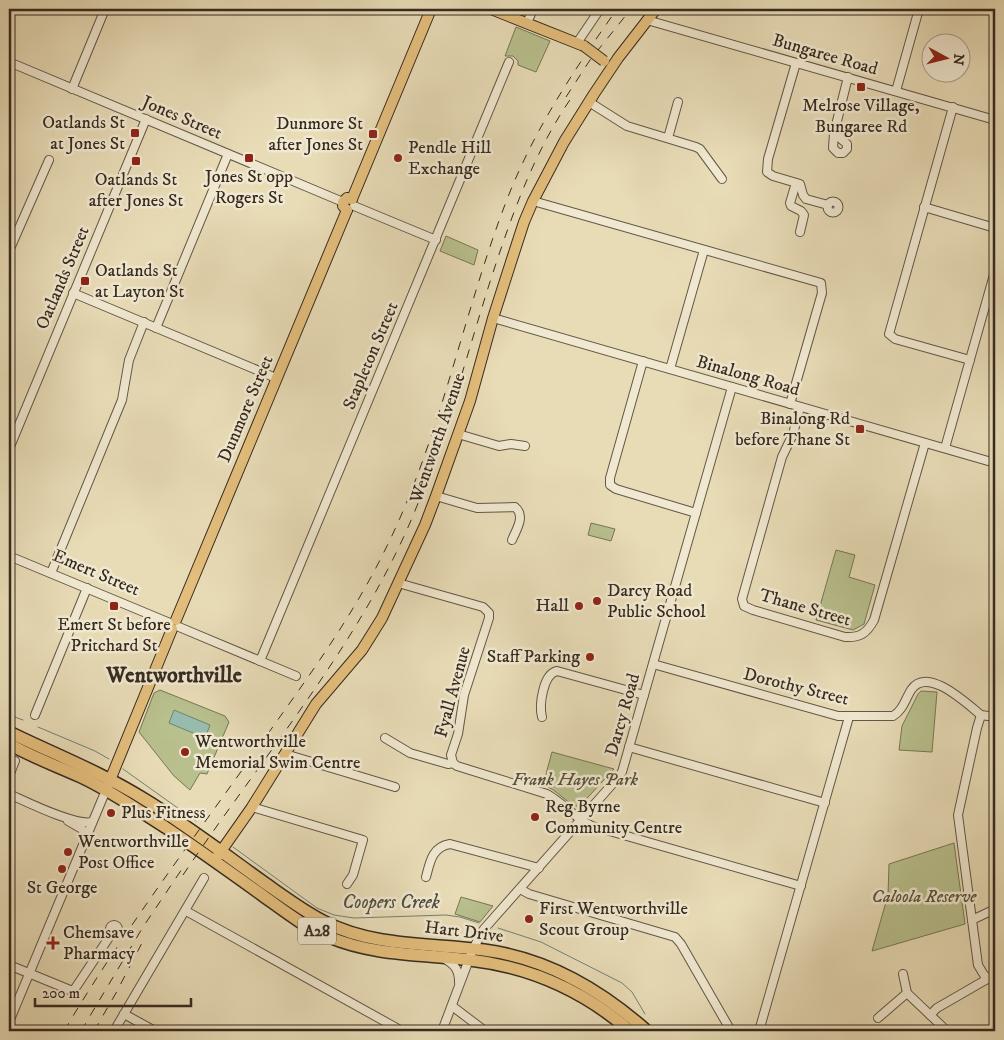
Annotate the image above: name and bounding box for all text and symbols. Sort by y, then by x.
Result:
street label: Bungaree Road [770,29,880,81]
north arrow [922,32,972,82]
text: N [948,53,968,67]
marker: Melrose Village, Bungaree Rd [855,81,867,93]
street label: Jones Street [137,91,226,145]
place label: Melrose Village, Bungaree Rd [802,95,920,138]
place label: Oatlands St at Jones St [42,112,125,155]
place label: Dunmore St after Jones St [268,113,363,156]
marker: Oatlands St at Jones St [129,127,141,139]
marker: Dunmore St after Jones St [367,128,379,140]
place label: Pendle Hill Exchange [408,137,492,180]
marker: Jones St opp Rogers St [243,152,255,164]
marker: Pendle Hill Exchange [392,152,404,164]
marker: Oatlands St after Jones St [130,155,142,167]
place label: Jones St opp Rogers St [203,166,293,209]
place label: Oatlands St after Jones St [89,169,184,212]
street label: Oatlands Street [31,223,95,333]
place label: Oatlands St at Layton St [95,260,185,303]
marker: Oatlands St at Layton St [79,275,91,287]
street label: Stapleton Street [338,299,404,413]
street label: Binalong Road [694,351,802,401]
street label: Dunmore Street [214,352,279,466]
street label: Wentworth Avenue [405,370,471,507]
place label: Binalong Rd before Thane St [735,408,850,451]
marker: Binalong Rd before Thane St [854,423,866,435]
street label: Emert Street [49,545,143,601]
place label: Darcy Road Public School [607,580,706,623]
street label: Thane Street [757,584,853,632]
place label: Hall [535,595,570,617]
marker: Darcy Road Public School [591,595,603,607]
marker: Emert St before Pritchard St [108,600,120,612]
marker: Hall [573,600,585,612]
place label: Emert St before Pritchard St [57,614,171,657]
street label: Fyall Avenue [430,644,476,740]
place label: Staff Parking [487,646,580,668]
marker: Staff Parking [584,651,596,663]
district label: Wentworthville [105,662,242,689]
street label: Dorothy Street [741,663,851,711]
street label: Darcy Road [601,671,645,759]
place label: Wentworthville Memorial Swim Centre [194,731,361,774]
marker: Wentworthville Memorial Swim Centre [179,746,191,758]
park label: Frank Hayes Park [512,769,638,791]
place label: Reg Byrne Community Centre [545,796,682,839]
place label: Plus Fitness [121,802,205,824]
marker: Plus Fitness [105,807,117,819]
marker: Reg Byrne Community Centre [529,811,541,823]
place label: Wentworthville Post Office [77,831,189,874]
marker: Wentworthville Post Office [62,846,74,858]
marker: St George [56,863,68,875]
place label: St George [27,877,97,899]
park label: Caloola Reserve [872,886,977,908]
water label: Coopers Creek [342,891,440,915]
place label: First Wentworthville Scout Group [539,898,688,941]
marker: First Wentworthville Scout Group [523,913,535,925]
street label: Hart Drive [423,916,505,948]
road number: A28 [298,918,336,944]
place label: Chemsave Pharmacy [63,922,135,965]
marker: Chemsave Pharmacy [47,937,59,949]
scale bar [35,975,191,1007]
text: 200 m [42,984,80,1003]

